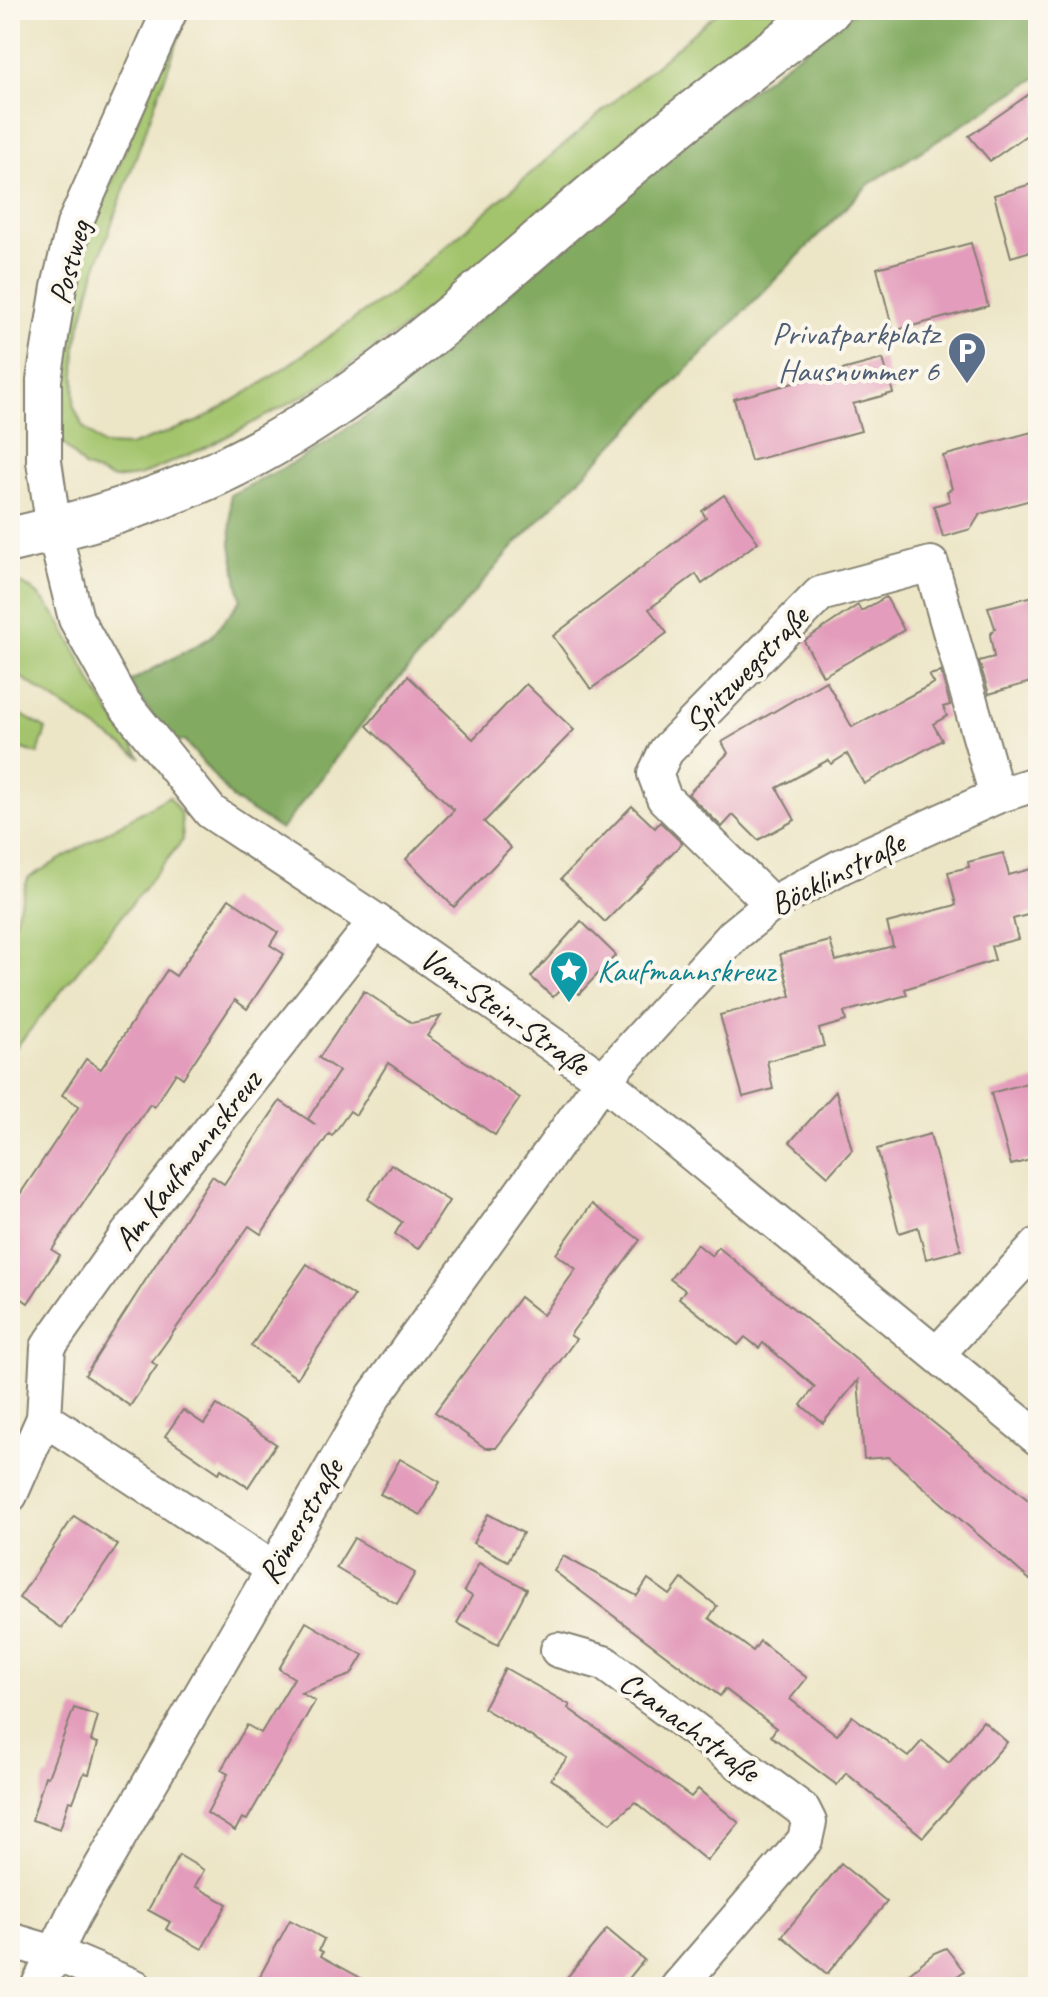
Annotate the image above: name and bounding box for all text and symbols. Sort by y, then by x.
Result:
street label: Postweg [39,214,101,308]
place label: Privatparkplatz Hausnummer 6 [772,313,943,391]
parking icon: Privatparkplatz Hausnummer 6 [946,330,988,385]
street label: Spitzwegstraße [675,595,819,742]
street label: Böcklinstraße [763,821,914,925]
street label: Vom-Stein-Straße [412,938,600,1086]
place icon: Kaufmannskreuz [548,949,590,1004]
place label: Kaufmannskreuz [597,950,778,991]
street label: Am Kaufmannskreuz [104,1060,272,1259]
street label: Römerstraße [248,1449,354,1591]
street label: Cranachstraße [611,1662,770,1793]

